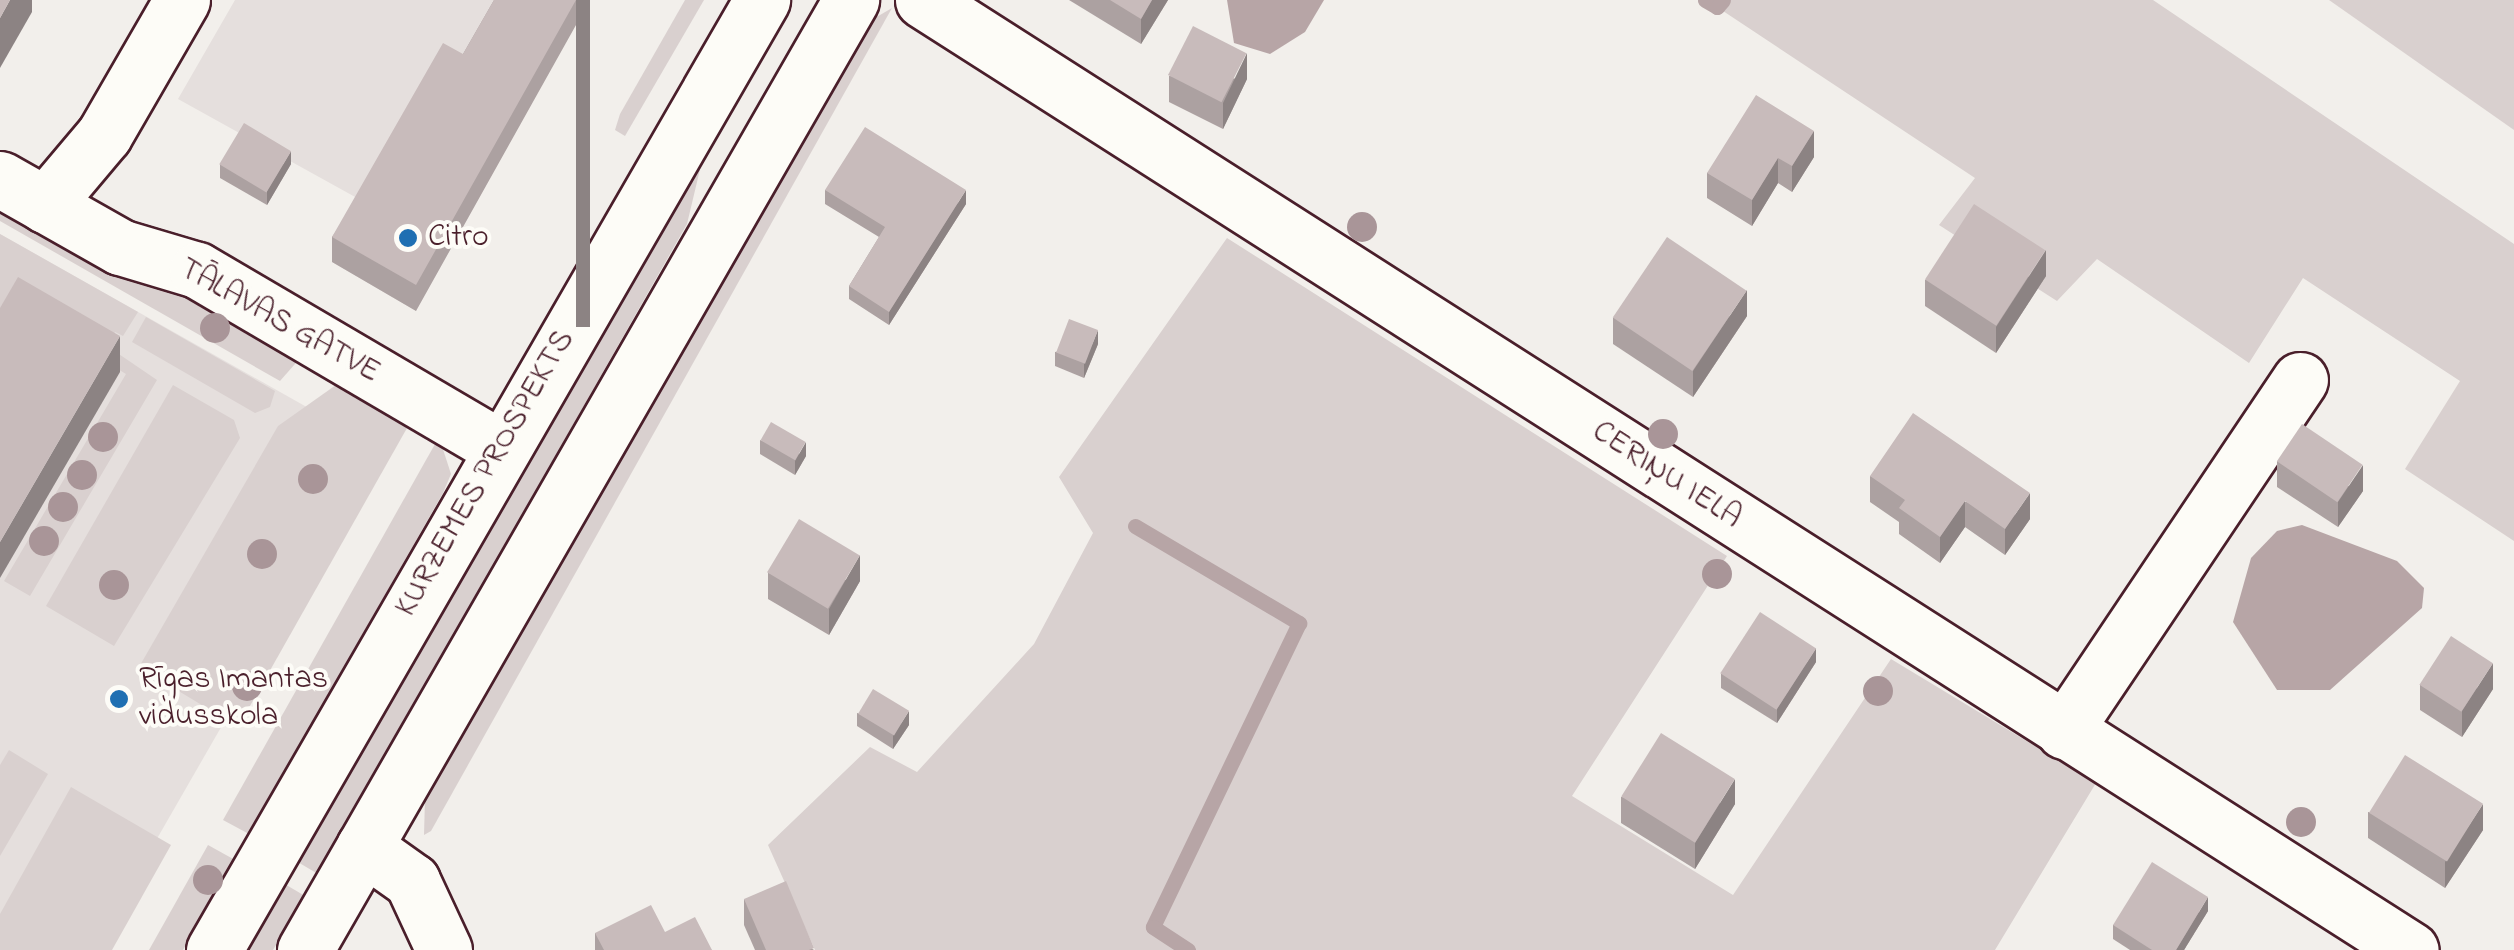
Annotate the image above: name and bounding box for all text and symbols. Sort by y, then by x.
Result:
place label: Citro [428,219,489,257]
marker: Citro [397,227,419,249]
street label: TĀLAVAS GATVE [172,251,386,393]
street label: KURZEMES PROSPEKTS [388,324,584,624]
street label: CERIŅU IELA [1584,413,1748,539]
place label: Rīgas Imantas vidusskola [139,662,328,737]
marker: Rīgas Imantas vidusskola [108,688,130,710]

